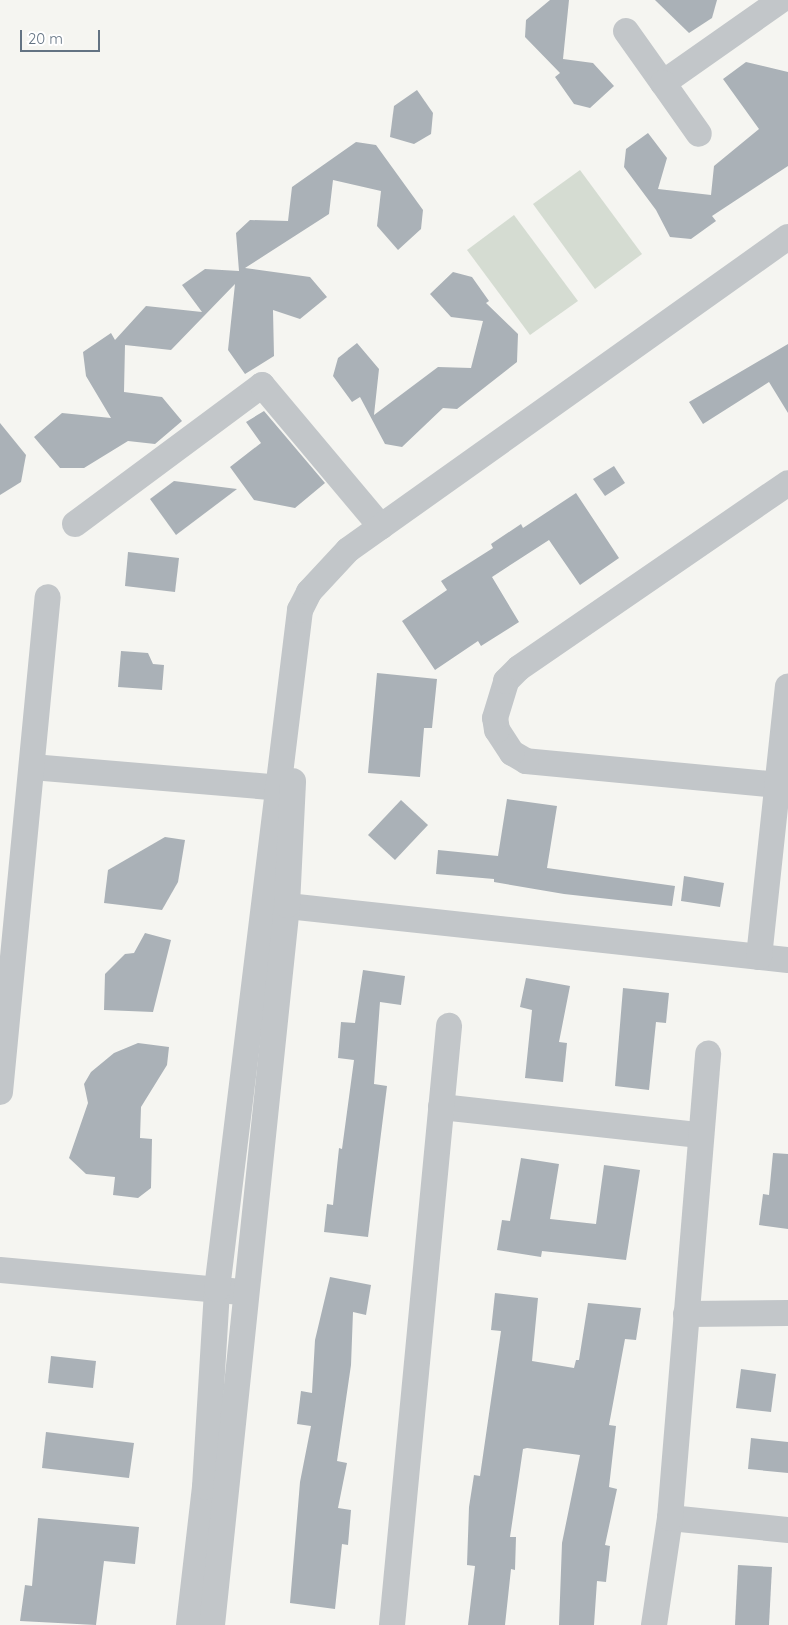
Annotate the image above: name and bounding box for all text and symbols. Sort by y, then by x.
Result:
scale bar [22,20,102,52]
text: 20 m [28,29,63,48]

